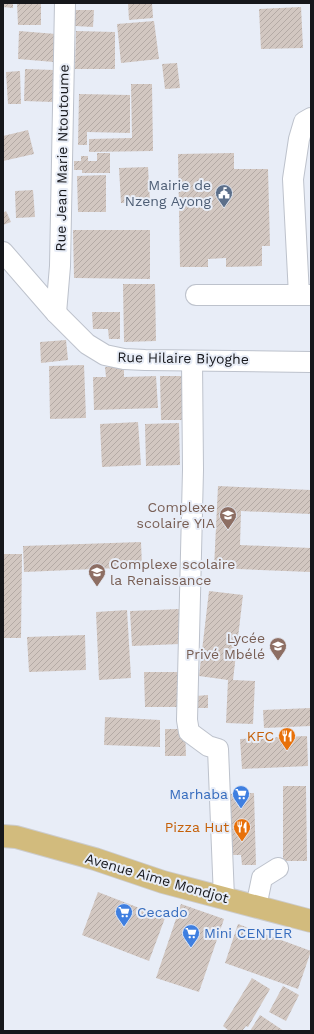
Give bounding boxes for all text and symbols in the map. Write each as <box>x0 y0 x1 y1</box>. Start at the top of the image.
street label: Rue Jean Marie Ntoutoume <box>52 64 72 252</box>
place label: Mairie de Nzeng Ayong <box>125 177 212 209</box>
public building icon: Mairie de Nzeng Ayong <box>214 183 234 208</box>
street label: Rue Hilaire Biyoghe <box>117 349 249 367</box>
place label: Complexe scolaire YIA <box>137 499 215 531</box>
school or university icon: Complexe scolaire YIA <box>218 505 238 530</box>
place label: Complexe scolaire la Renaissance <box>110 556 235 588</box>
school or university icon: Complexe scolaire la Renaissance <box>87 562 107 587</box>
place label: Lycée Privé Mbélé <box>186 630 265 662</box>
school or university icon: Lycée Privé Mbélé <box>268 636 288 661</box>
restaurant icon: KFC <box>277 726 297 751</box>
place label: KFC <box>247 728 274 744</box>
supermarket icon: Marhaba <box>231 784 251 809</box>
place label: Marhaba <box>169 786 228 802</box>
restaurant icon: Pizza Hut <box>232 817 252 842</box>
place label: Pizza Hut <box>165 819 229 835</box>
street label: Avenue Aime Mondjot <box>83 850 231 906</box>
supermarket icon: Cecado <box>114 902 134 927</box>
place label: Cecado <box>137 904 188 920</box>
supermarket icon: Mini CENTER <box>181 923 201 948</box>
place label: Mini CENTER <box>204 925 292 941</box>

